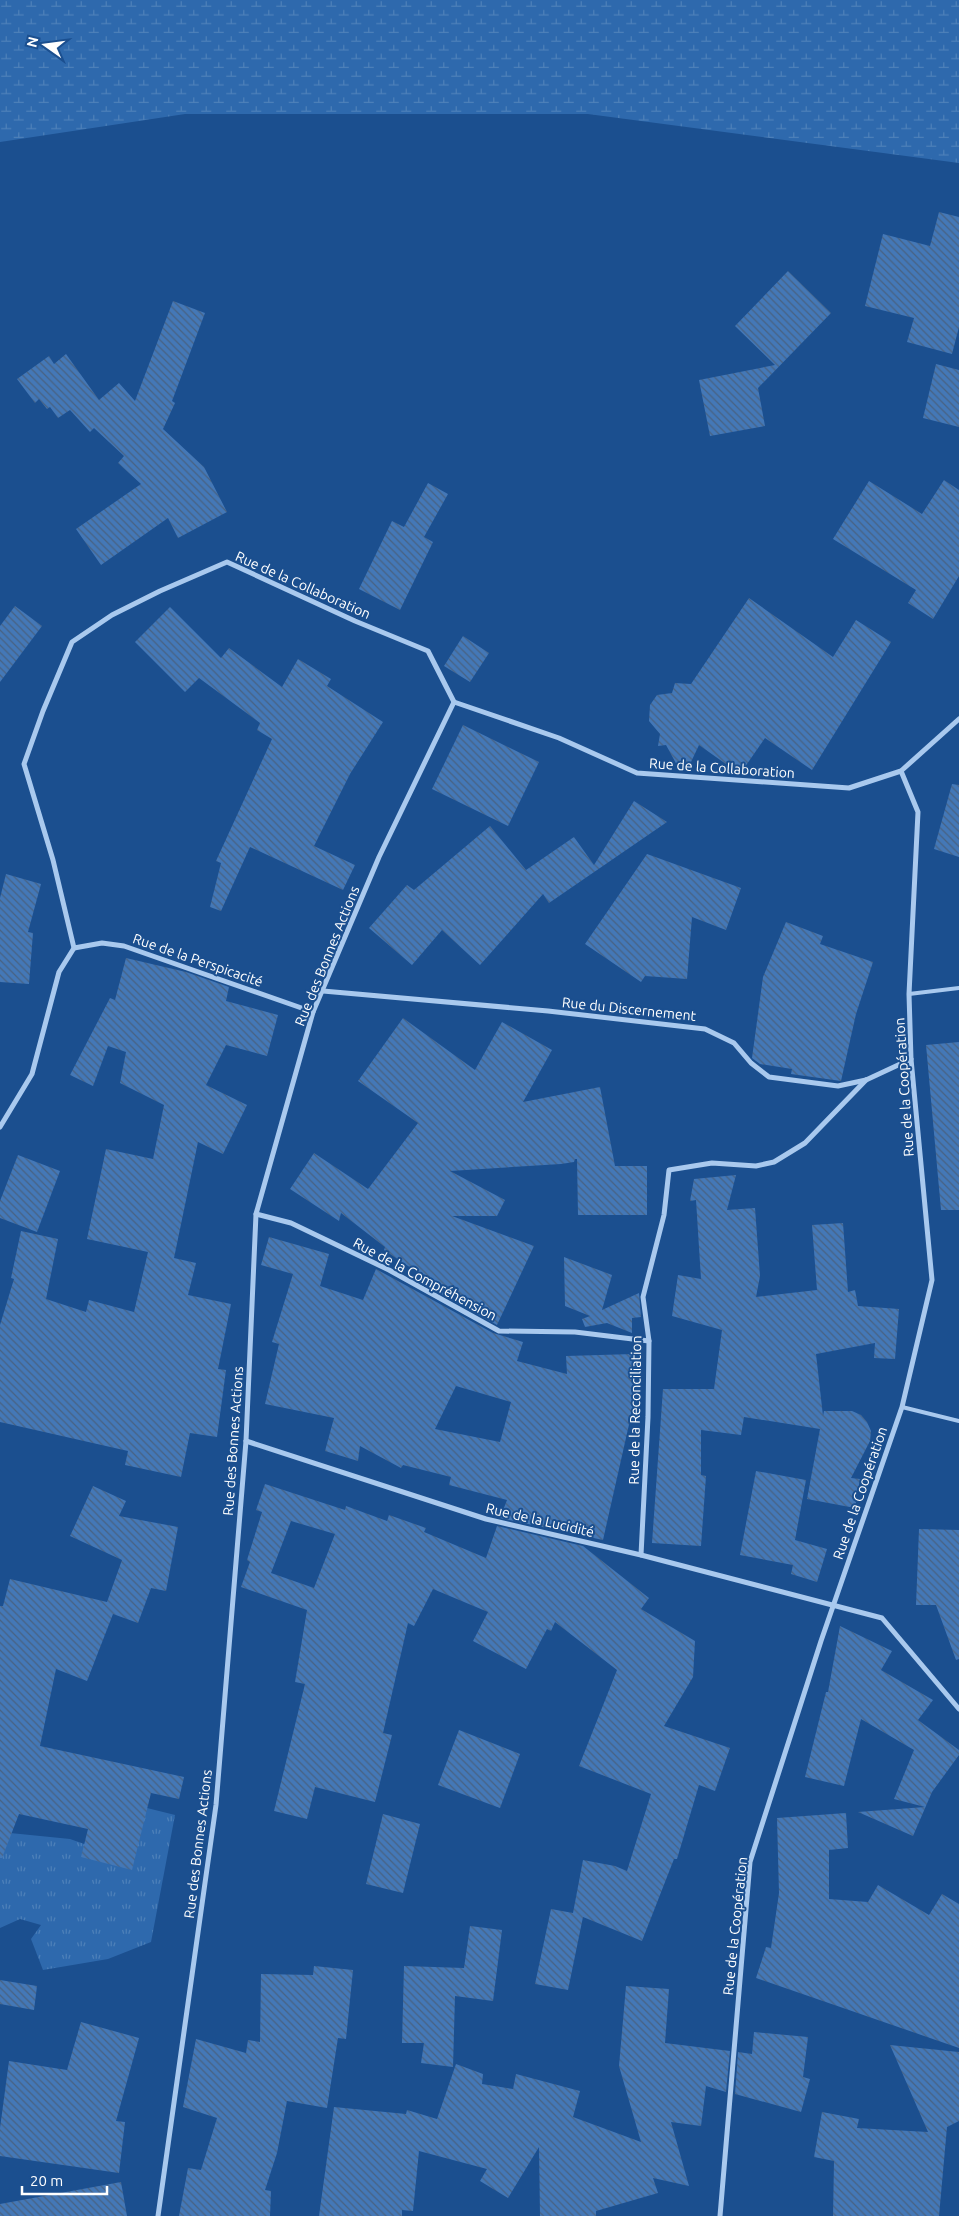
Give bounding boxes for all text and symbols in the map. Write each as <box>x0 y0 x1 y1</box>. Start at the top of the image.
north arrow <box>20 20 70 70</box>
text: N <box>23 35 41 49</box>
street label: Rue de la Collaboration <box>233 548 373 622</box>
street label: Rue de la Collaboration <box>649 755 795 781</box>
street label: Rue des Bonnes Actions <box>292 884 362 1028</box>
street label: Rue de la Perspicacité <box>131 930 265 990</box>
street label: Rue du Discernement <box>561 994 697 1024</box>
street label: Rue de la Coopération <box>891 1017 917 1157</box>
street label: Rue de la Compréhension <box>350 1234 500 1324</box>
street label: Rue de la Reconciliation <box>626 1335 644 1485</box>
street label: Rue des Bonnes Actions <box>220 1366 246 1516</box>
street label: Rue de la Coopération <box>830 1425 890 1561</box>
street label: Rue de la Lucidité <box>484 1500 596 1540</box>
street label: Rue des Bonnes Actions <box>181 1769 215 1919</box>
street label: Rue de la Coopération <box>720 1856 750 1996</box>
scale bar <box>22 2164 108 2196</box>
text: 20 m <box>30 2172 63 2189</box>

